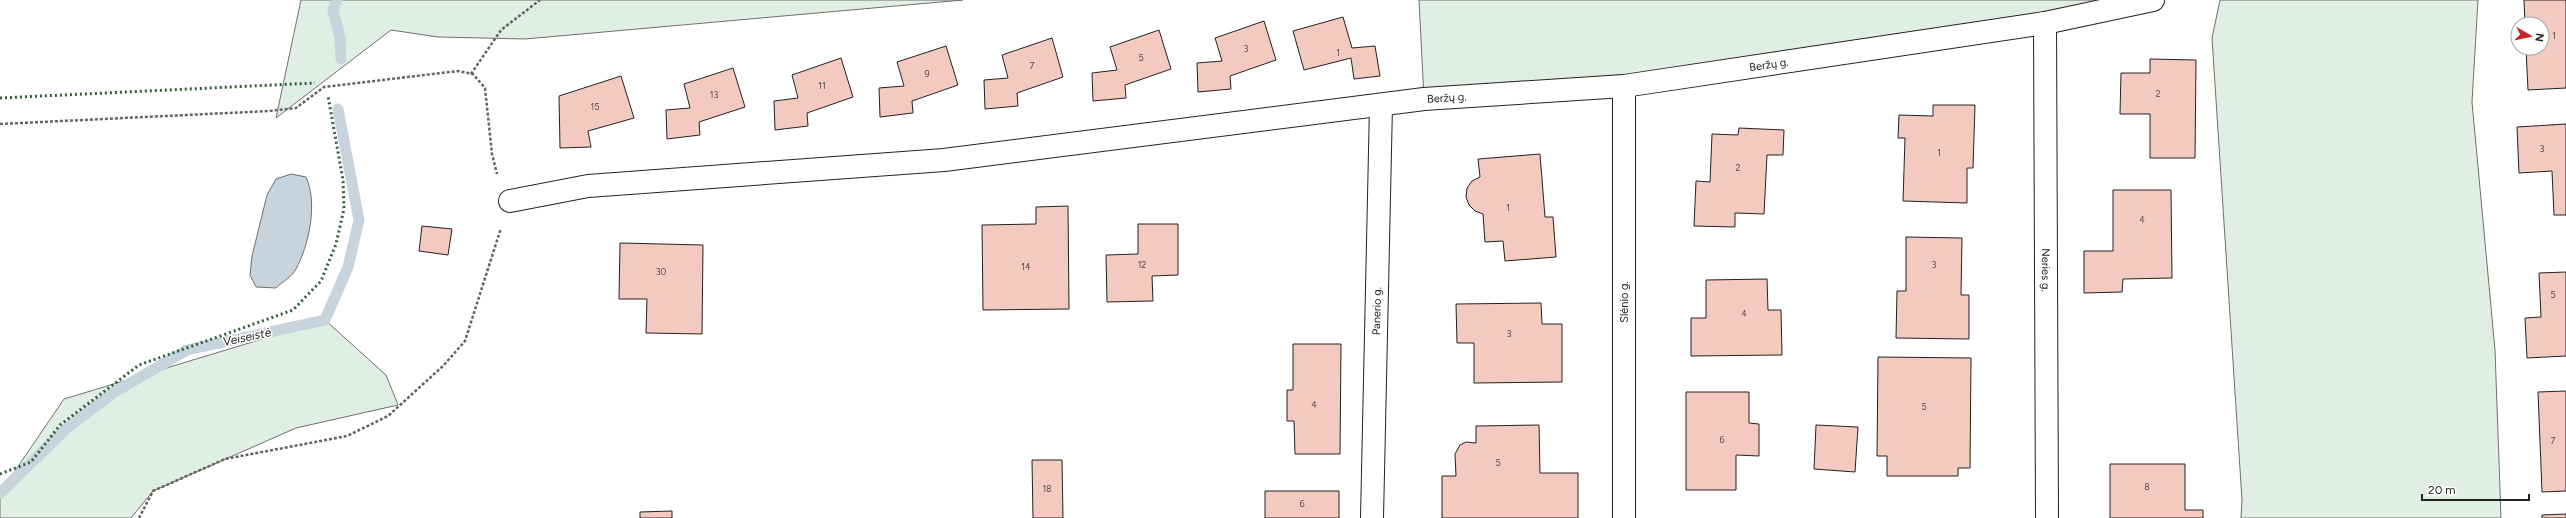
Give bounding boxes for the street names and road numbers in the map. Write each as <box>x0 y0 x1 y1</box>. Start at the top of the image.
street label: Beržų g. <box>1748 55 1789 74</box>
street label: Beržų g. <box>1427 90 1467 106</box>
street label: Neries g. <box>2039 248 2052 292</box>
street label: Slėnio g. <box>1618 281 1631 323</box>
street label: Panerio g. <box>1370 287 1384 335</box>

